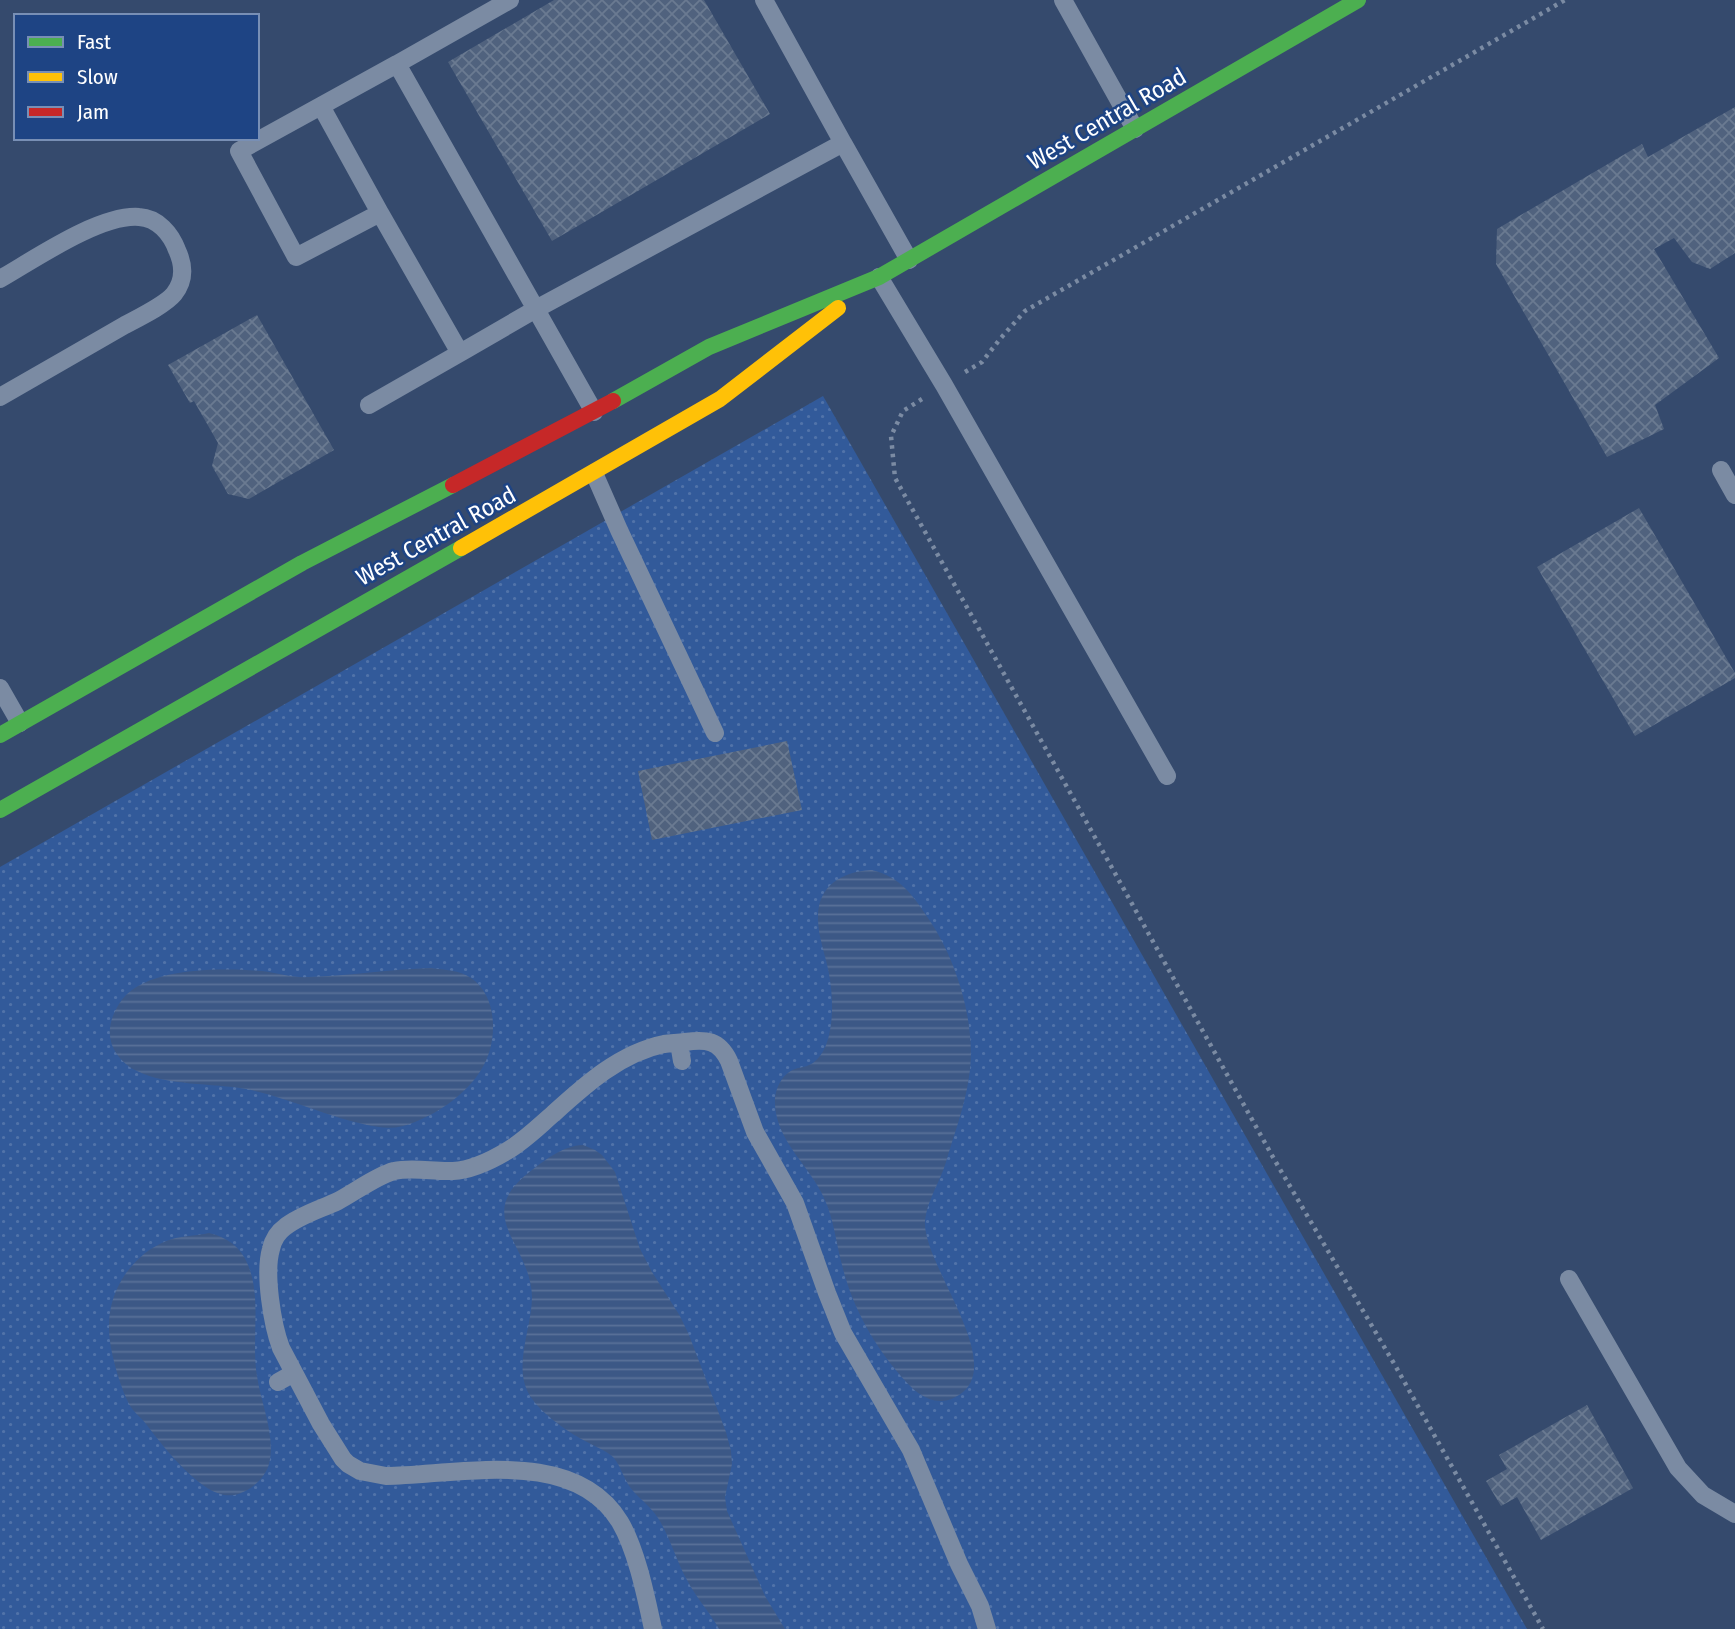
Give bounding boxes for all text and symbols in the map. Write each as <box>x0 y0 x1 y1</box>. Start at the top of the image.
legend <box>14 14 259 140</box>
text: Fast <box>77 29 111 55</box>
street label: West Central Road <box>1023 62 1191 176</box>
text: Slow <box>77 64 118 90</box>
text: Jam <box>77 99 109 125</box>
street label: West Central Road <box>351 481 521 591</box>

